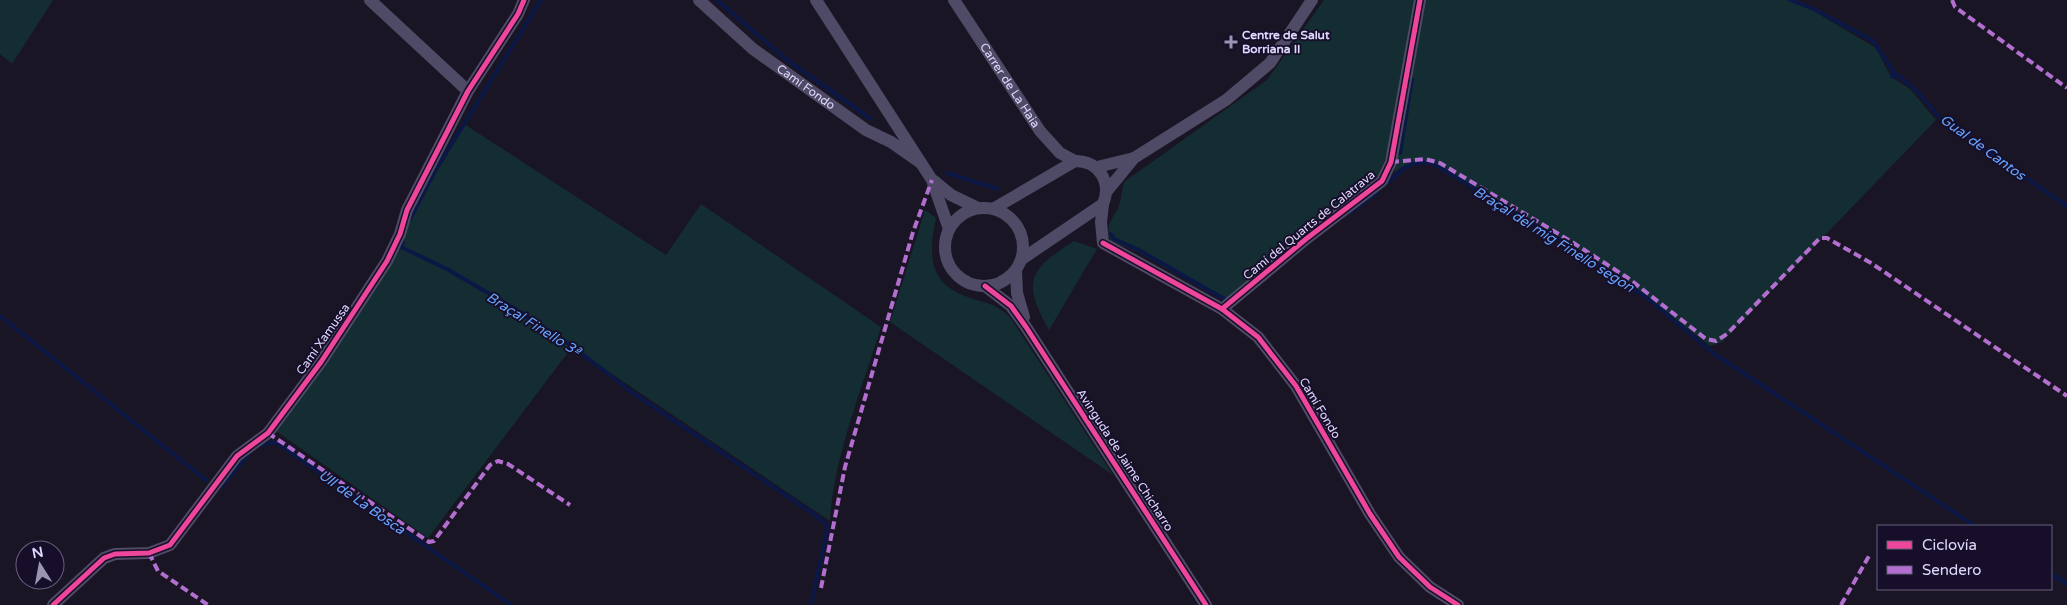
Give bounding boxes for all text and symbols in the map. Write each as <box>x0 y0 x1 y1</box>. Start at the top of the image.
place label: Centre de Salut Borriana II <box>1242 28 1330 56</box>
marker: Centre de Salut Borriana II <box>1224 35 1238 49</box>
street label: Carrer de La Haia <box>977 40 1043 130</box>
street label: Camí Fondo <box>774 61 838 113</box>
water label: Gual de Cantos <box>1937 111 2030 185</box>
street label: Camí del Quarts de Calatrava <box>1240 167 1378 283</box>
water label: Braçal del mig Finello segon <box>1470 183 1637 296</box>
water label: Braçal Finello 3ª <box>483 289 585 361</box>
street label: Camí Xamussa <box>293 301 353 377</box>
street label: Camí Fondo <box>1296 375 1344 441</box>
street label: Avinguda de Jaime Chicharro <box>1074 386 1176 534</box>
water label: Ull de La Bosca <box>315 466 409 539</box>
legend <box>1877 525 2052 590</box>
text: Ciclovía <box>1922 536 1977 554</box>
north arrow <box>15 540 65 590</box>
text: N <box>30 543 45 562</box>
text: Sendero <box>1922 561 1981 579</box>

